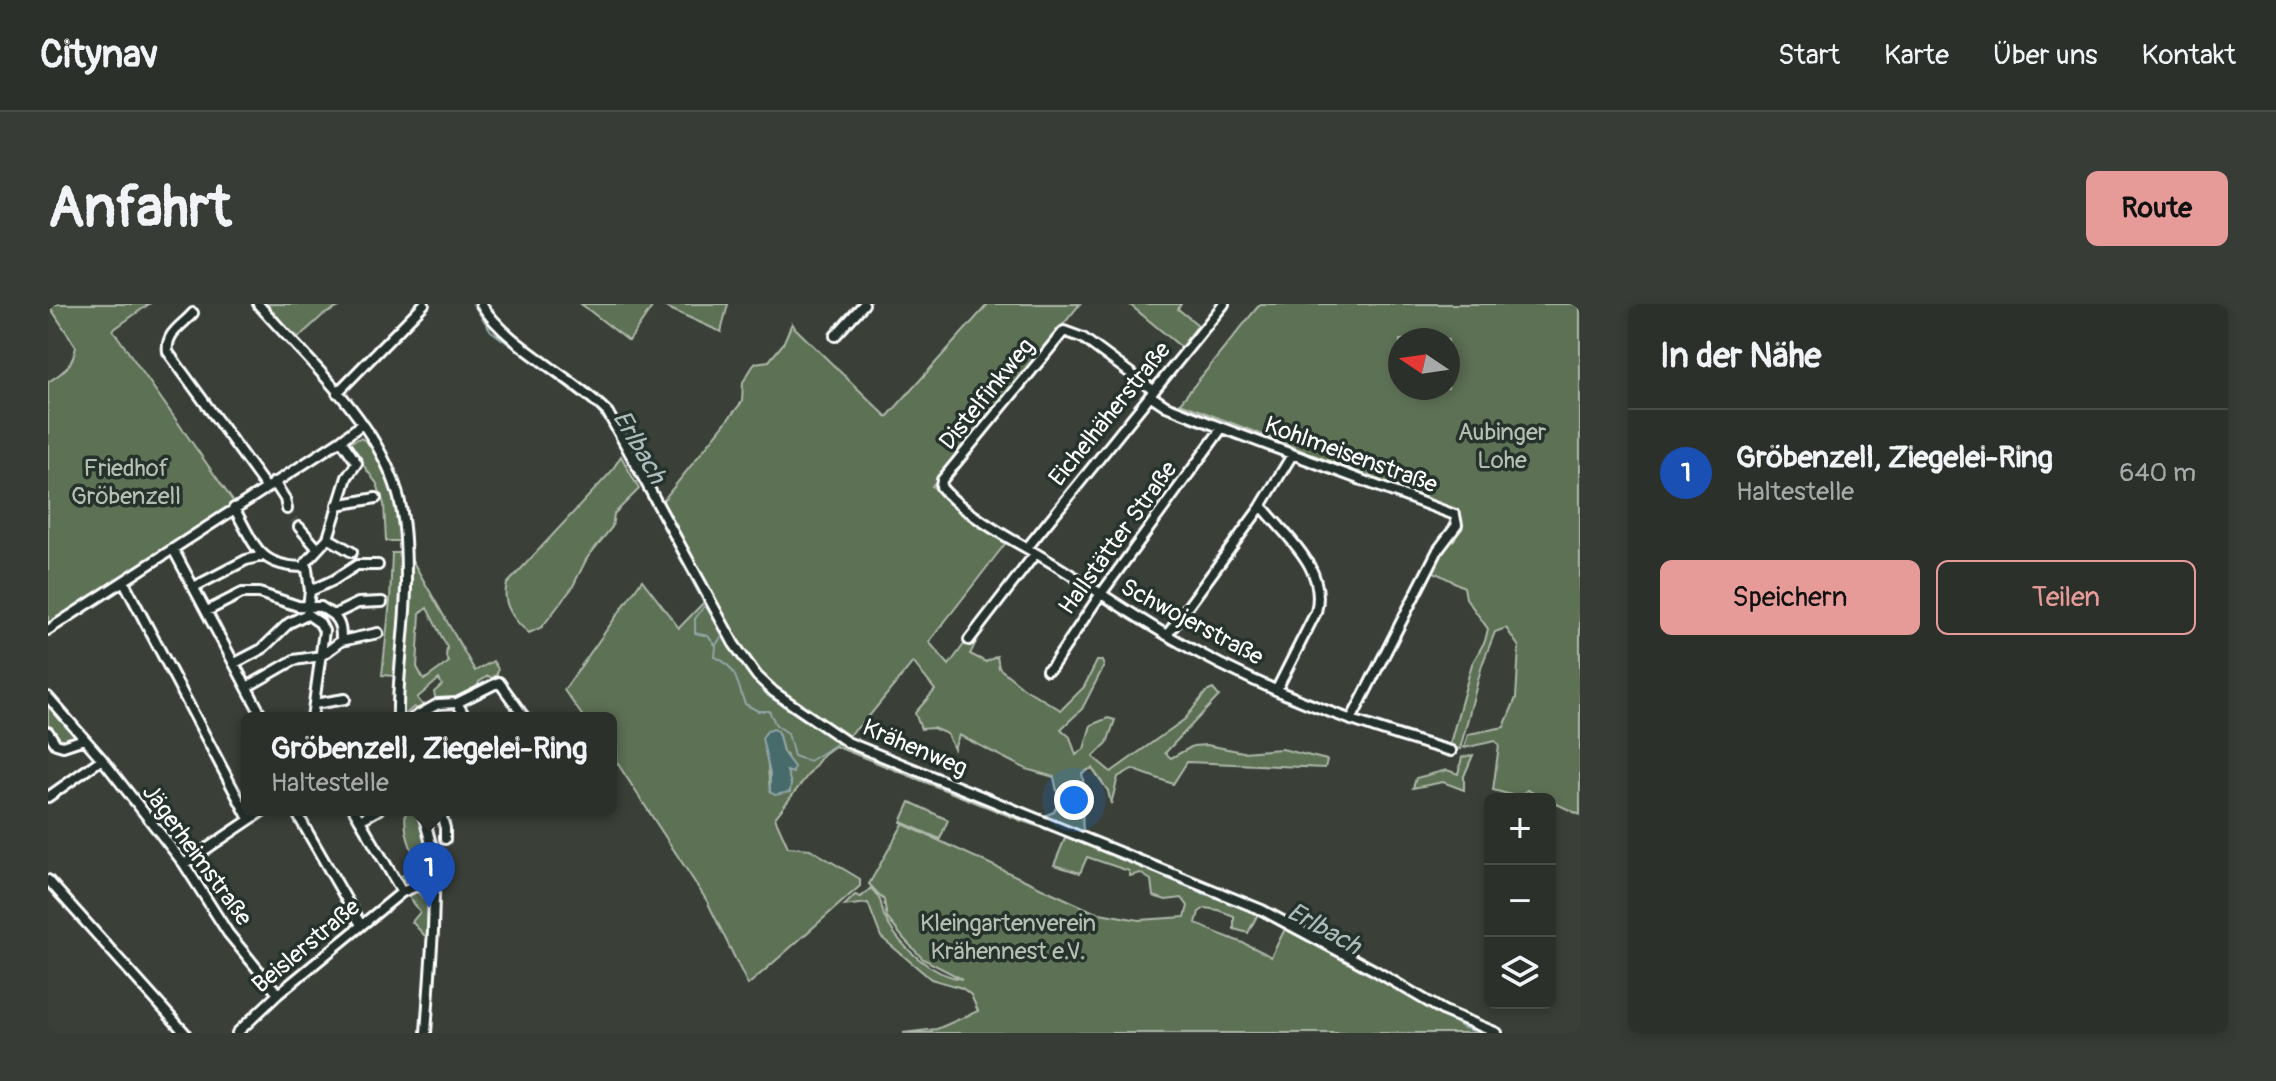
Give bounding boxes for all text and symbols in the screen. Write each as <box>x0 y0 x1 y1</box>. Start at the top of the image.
text: Citynav <box>40 31 158 79</box>
text: Start <box>1778 38 1840 73</box>
text: Karte <box>1884 38 1949 73</box>
text: Über uns <box>1993 38 2098 73</box>
text: Kontakt <box>2142 38 2236 73</box>
button: Route <box>2086 171 2228 246</box>
text: Anfahrt <box>48 174 231 243</box>
north arrow <box>1388 328 1460 400</box>
street label: Distelfinkweg <box>933 332 1041 456</box>
text: In der Nähe <box>1660 335 1821 378</box>
street label: Eichelhäherstraße <box>1043 336 1177 492</box>
water label: Erlbach <box>605 405 674 491</box>
street label: Kohlmeisenstraße <box>1261 410 1442 500</box>
park label: Aubinger Lohe <box>1458 418 1547 475</box>
text: Gröbenzell, Ziegelei-Ring <box>1736 439 2053 476</box>
park label: Friedhof Gröbenzell <box>71 454 181 511</box>
street label: Hallstätter Straße <box>1053 455 1184 620</box>
text: 1 <box>1681 457 1691 489</box>
text: 640 m <box>2119 457 2196 489</box>
text: Haltestelle <box>1736 476 1854 508</box>
button: Speichern <box>1660 560 1920 635</box>
button: Teilen <box>1936 560 2196 635</box>
street label: Schwojerstraße <box>1116 572 1268 672</box>
popup <box>241 712 617 816</box>
street label: Krähenweg <box>858 713 972 783</box>
text: Gröbenzell, Ziegelei-Ring <box>271 730 587 767</box>
text: Haltestelle <box>271 767 389 799</box>
street label: Jägerheimstraße <box>136 778 258 932</box>
your location <box>1054 780 1094 820</box>
map controls <box>1484 793 1556 1009</box>
button: + <box>1484 793 1556 865</box>
pin: 1 <box>403 842 455 908</box>
button: − <box>1484 865 1556 937</box>
street label: Beislerstraße <box>246 893 366 999</box>
water label: Erlbach <box>1282 896 1368 963</box>
park label: Kleingartenverein Krähennest e.V. <box>920 909 1096 966</box>
button: layers <box>1484 937 1556 1009</box>

